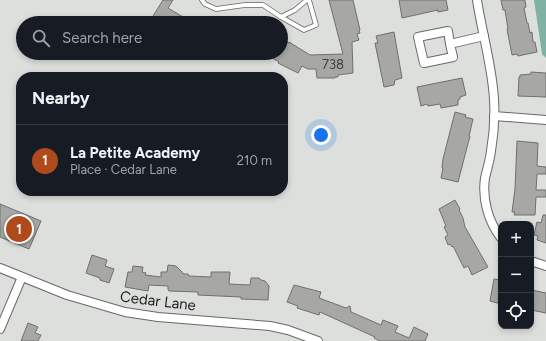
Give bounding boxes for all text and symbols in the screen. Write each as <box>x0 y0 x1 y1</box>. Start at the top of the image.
search box <box>16 16 288 60</box>
icon: search <box>30 27 52 49</box>
text: Search here <box>62 29 142 47</box>
house number: 738 <box>322 57 344 72</box>
text: Nearby <box>32 88 90 108</box>
your location <box>311 125 331 145</box>
text: La Petite Academy <box>70 144 200 162</box>
text: 1 <box>42 153 48 168</box>
text: 210 m <box>237 153 272 168</box>
text: Place · Cedar Lane <box>70 162 177 177</box>
pin: 1 <box>6 214 32 244</box>
map controls <box>498 221 534 329</box>
button: + <box>498 221 534 257</box>
button: − <box>498 257 534 293</box>
street label: Cedar Lane <box>119 287 197 315</box>
button: locate <box>498 293 534 329</box>

